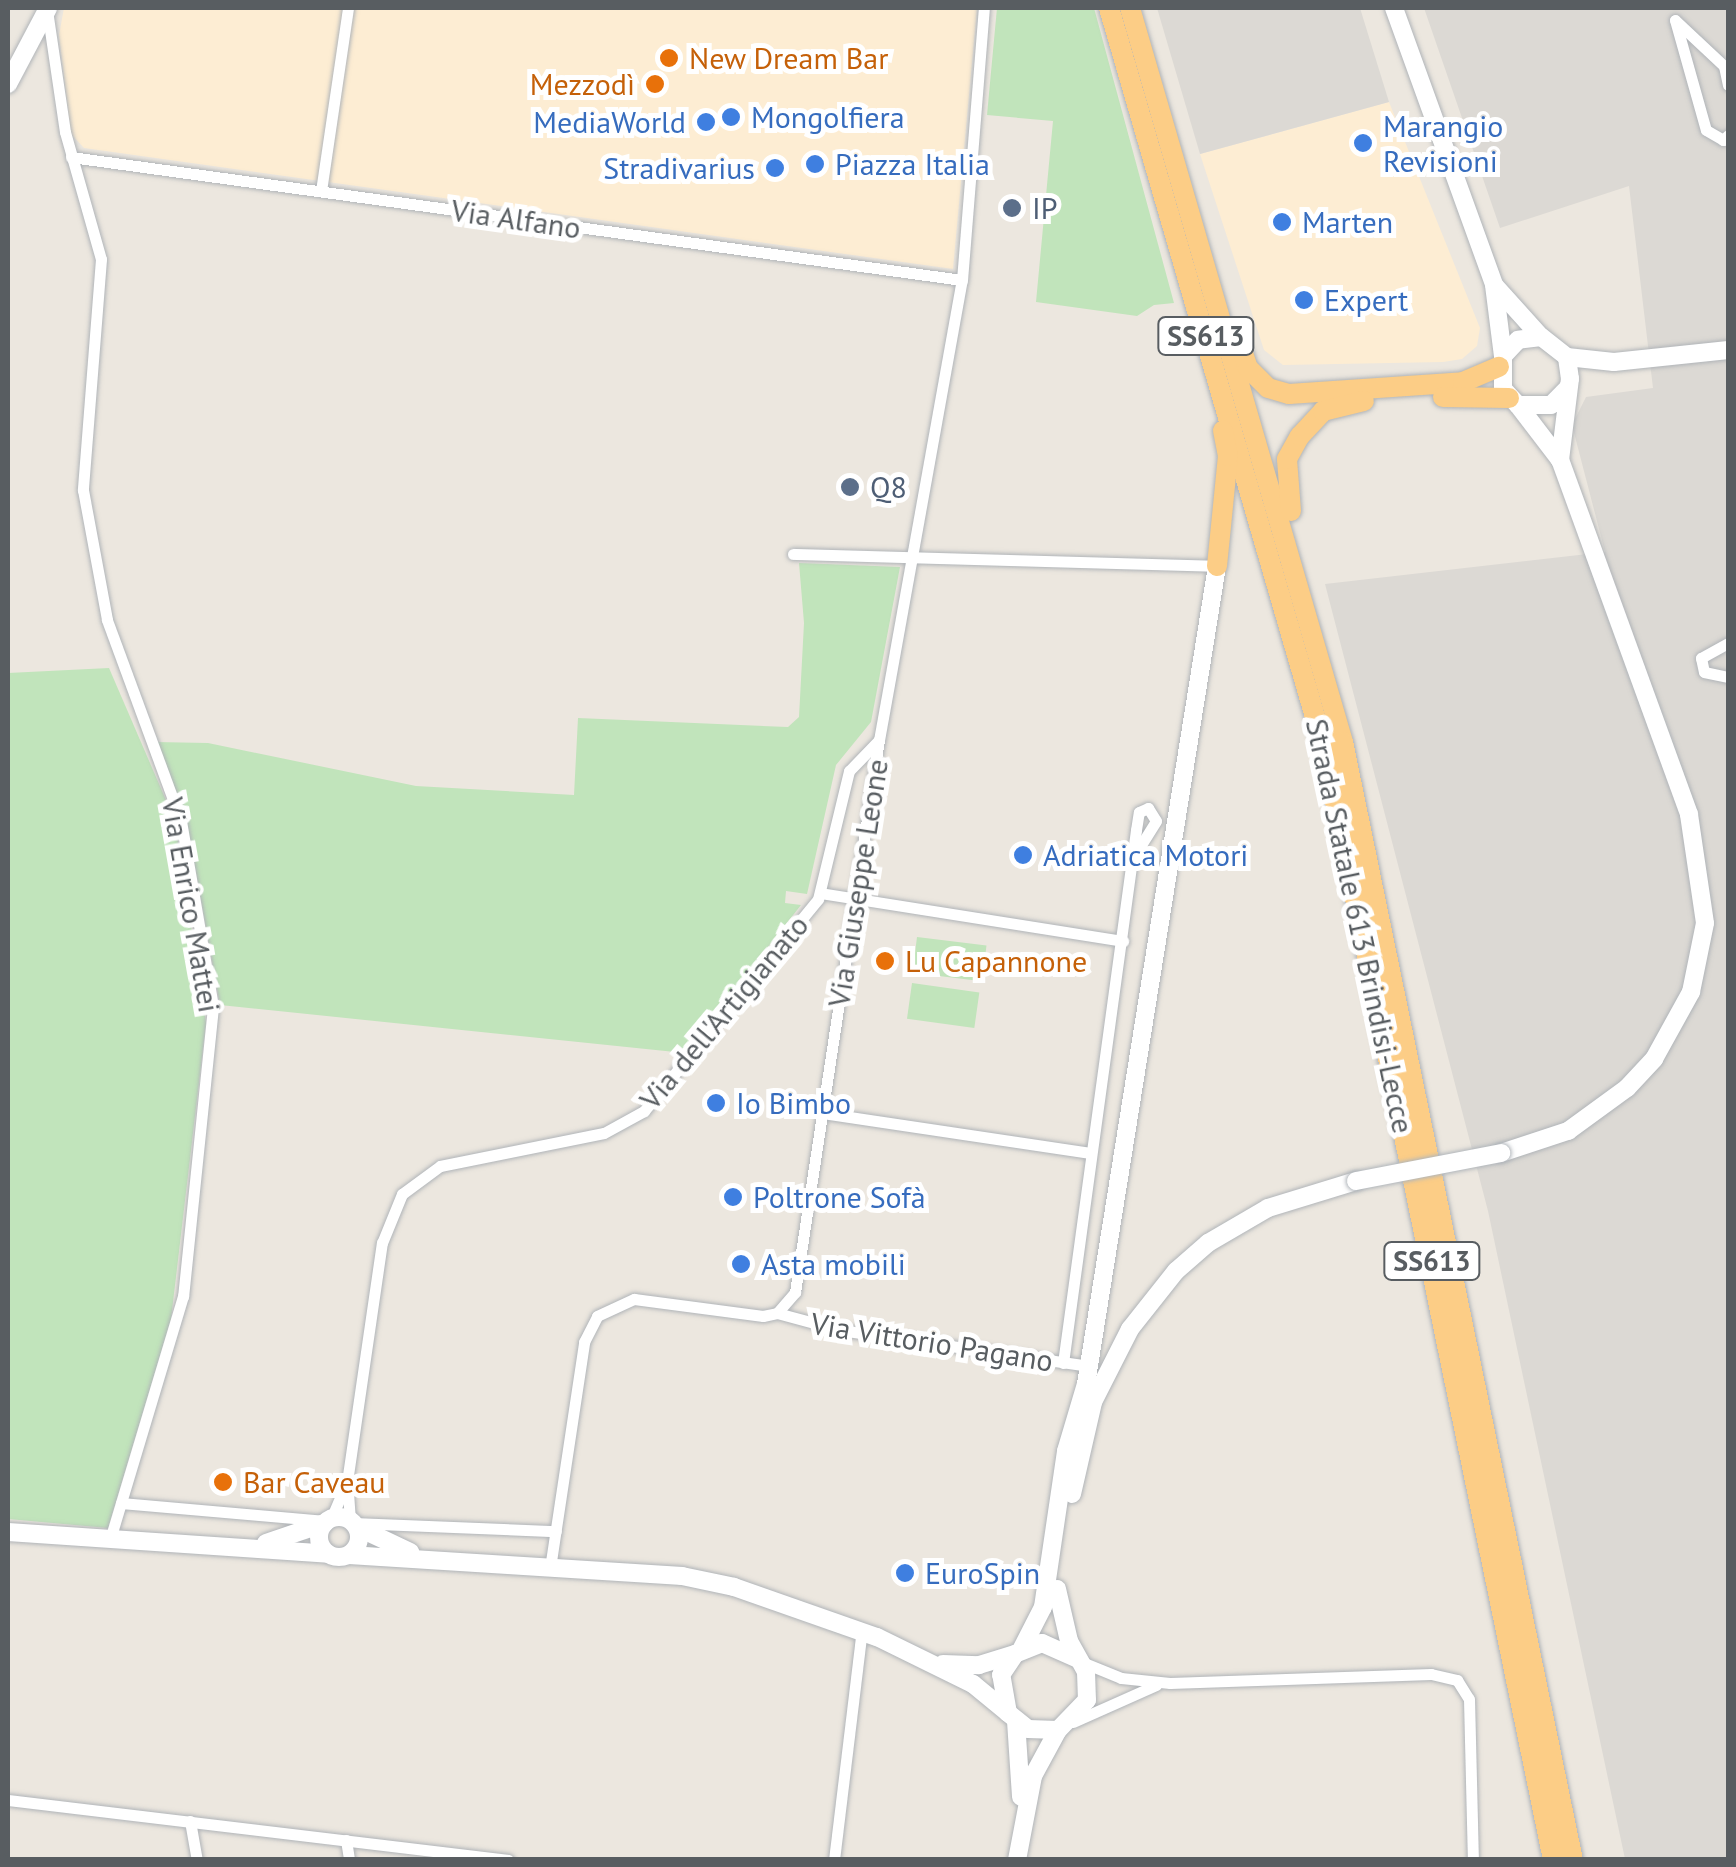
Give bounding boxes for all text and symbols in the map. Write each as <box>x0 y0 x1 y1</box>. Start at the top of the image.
place label: New Dream Bar <box>689 40 889 76</box>
marker: New Dream Bar <box>658 47 680 69</box>
place label: Mezzodì <box>530 66 635 102</box>
marker: Mezzodì <box>644 73 666 95</box>
place label: Mongolfiera <box>751 99 905 135</box>
place label: MediaWorld <box>533 104 686 140</box>
marker: Mongolfiera <box>720 106 742 128</box>
place label: Marangio Revisioni <box>1383 108 1503 178</box>
marker: MediaWorld <box>695 111 717 133</box>
marker: Marangio Revisioni <box>1352 132 1374 154</box>
place label: Piazza Italia <box>835 146 990 182</box>
place label: Stradivarius <box>603 150 755 186</box>
marker: Piazza Italia <box>804 153 826 175</box>
marker: Stradivarius <box>764 157 786 179</box>
place label: IP <box>1032 190 1057 226</box>
street label: Via Alfano <box>449 192 583 246</box>
marker: IP <box>1001 197 1023 219</box>
place label: Marten <box>1302 204 1393 240</box>
marker: Marten <box>1271 211 1293 233</box>
place label: Expert <box>1324 282 1408 318</box>
marker: Expert <box>1293 289 1315 311</box>
road number: SS613 <box>1156 313 1256 359</box>
place label: Q8 <box>870 469 907 505</box>
marker: Q8 <box>839 476 861 498</box>
street label: Strada Statale 613 Brindisi-Lecce <box>1298 716 1422 1136</box>
street label: Via Giuseppe Leone <box>821 756 895 1010</box>
street label: Via Enrico Mattei <box>154 795 228 1015</box>
place label: Adriatica Motori <box>1043 837 1248 873</box>
marker: Adriatica Motori <box>1012 844 1034 866</box>
street label: Via dell'Artigianato <box>632 907 816 1117</box>
place label: Lu Capannone <box>905 943 1087 979</box>
marker: Lu Capannone <box>874 950 896 972</box>
place label: Io Bimbo <box>736 1085 851 1121</box>
marker: Io Bimbo <box>705 1092 727 1114</box>
place label: Poltrone Sofà <box>753 1179 926 1215</box>
marker: Poltrone Sofà <box>722 1186 744 1208</box>
road number: SS613 <box>1382 1238 1482 1284</box>
place label: Asta mobili <box>761 1246 906 1282</box>
marker: Asta mobili <box>730 1253 752 1275</box>
street label: Via Vittorio Pagano <box>808 1305 1056 1379</box>
place label: Bar Caveau <box>243 1464 386 1500</box>
marker: Bar Caveau <box>212 1471 234 1493</box>
place label: EuroSpin <box>925 1555 1040 1591</box>
marker: EuroSpin <box>894 1562 916 1584</box>

